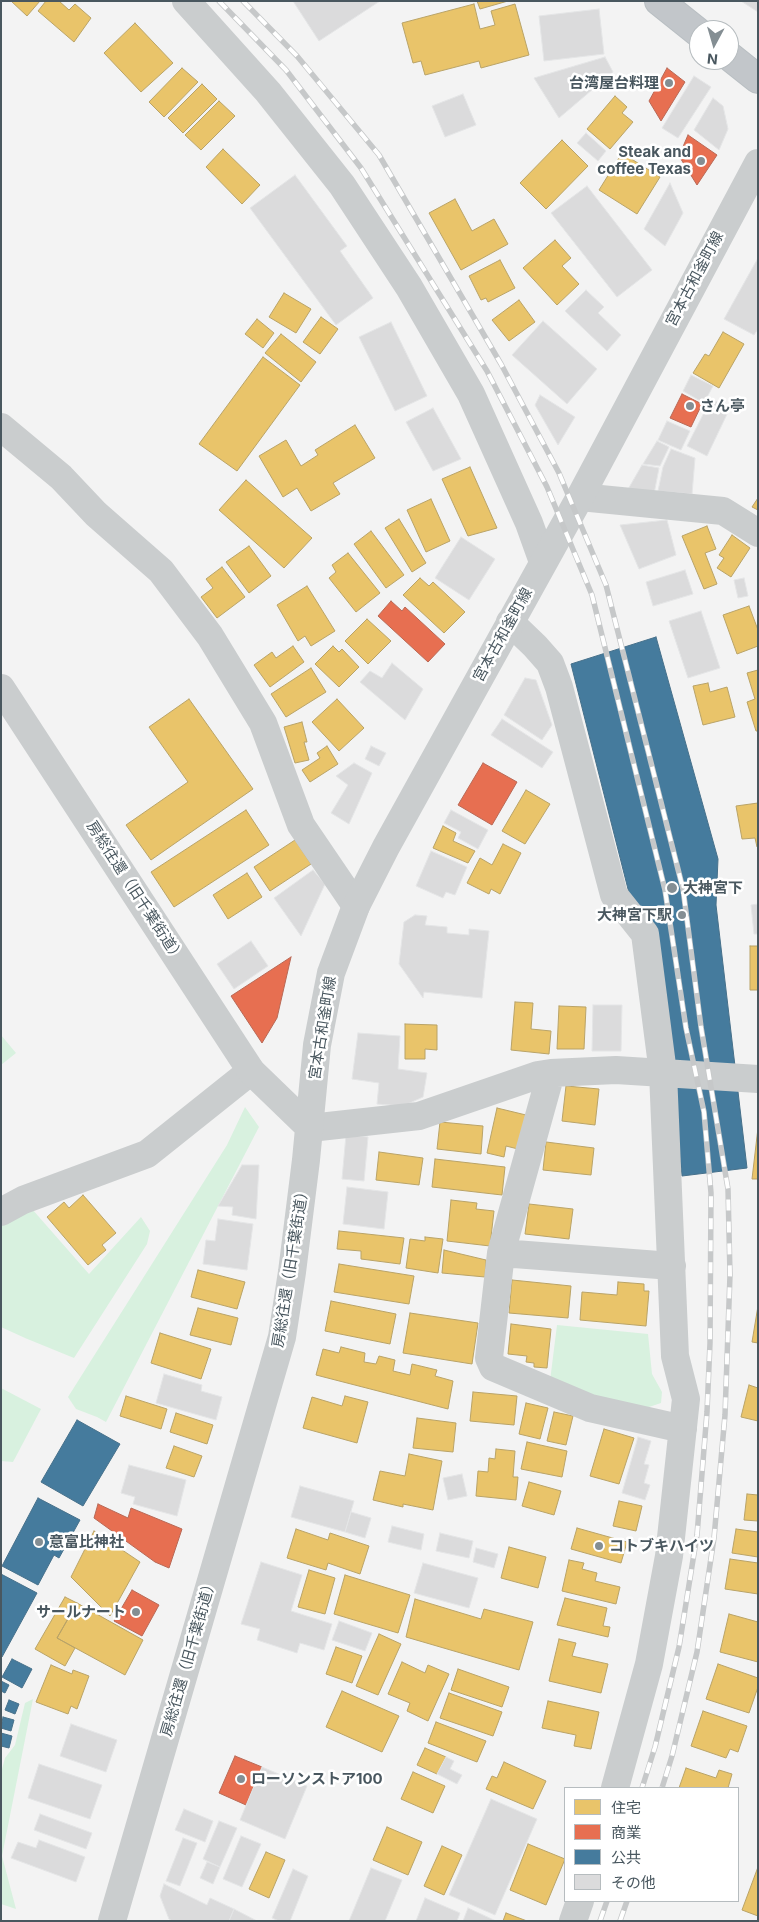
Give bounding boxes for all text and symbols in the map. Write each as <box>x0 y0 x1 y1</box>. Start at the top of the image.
north arrow <box>689 20 739 70</box>
text: N <box>706 50 719 68</box>
place label: 台湾屋台料理 <box>569 74 659 92</box>
marker: 台湾屋台料理 <box>663 77 675 89</box>
place label: Steak and coffee Texas <box>597 143 691 178</box>
marker: Steak and coffee Texas <box>695 155 707 167</box>
street label: 宮本古和釜町線 <box>662 228 728 330</box>
place label: さん亭 <box>700 397 745 415</box>
marker: さん亭 <box>684 400 696 412</box>
street label: 宮本古和釜町線 <box>470 585 536 685</box>
street label: 房総往還（旧千葉街道） <box>83 818 187 966</box>
place label: 大神宮下 <box>683 879 743 897</box>
marker: 大神宮下 <box>665 881 679 895</box>
place label: 大神宮下駅 <box>597 906 672 924</box>
marker: 大神宮下駅 <box>676 909 688 921</box>
street label: 宮本古和釜町線 <box>306 975 340 1081</box>
street label: 房総往還（旧千葉街道） <box>269 1183 313 1349</box>
place label: 意富比神社 <box>49 1533 124 1551</box>
marker: 意富比神社 <box>33 1536 45 1548</box>
place label: コトブキハイツ <box>609 1537 714 1555</box>
marker: コトブキハイツ <box>593 1540 605 1552</box>
street label: 房総往還（旧千葉街道） <box>158 1575 220 1739</box>
place label: サールナート <box>36 1603 126 1621</box>
marker: サールナート <box>130 1606 142 1618</box>
place label: ローソンストア100 <box>251 1770 383 1788</box>
marker: ローソンストア100 <box>235 1773 247 1785</box>
legend <box>564 1787 739 1902</box>
text: 住宅 <box>611 1798 641 1817</box>
text: 商業 <box>611 1823 641 1842</box>
text: 公共 <box>611 1848 641 1867</box>
text: その他 <box>611 1873 656 1892</box>

